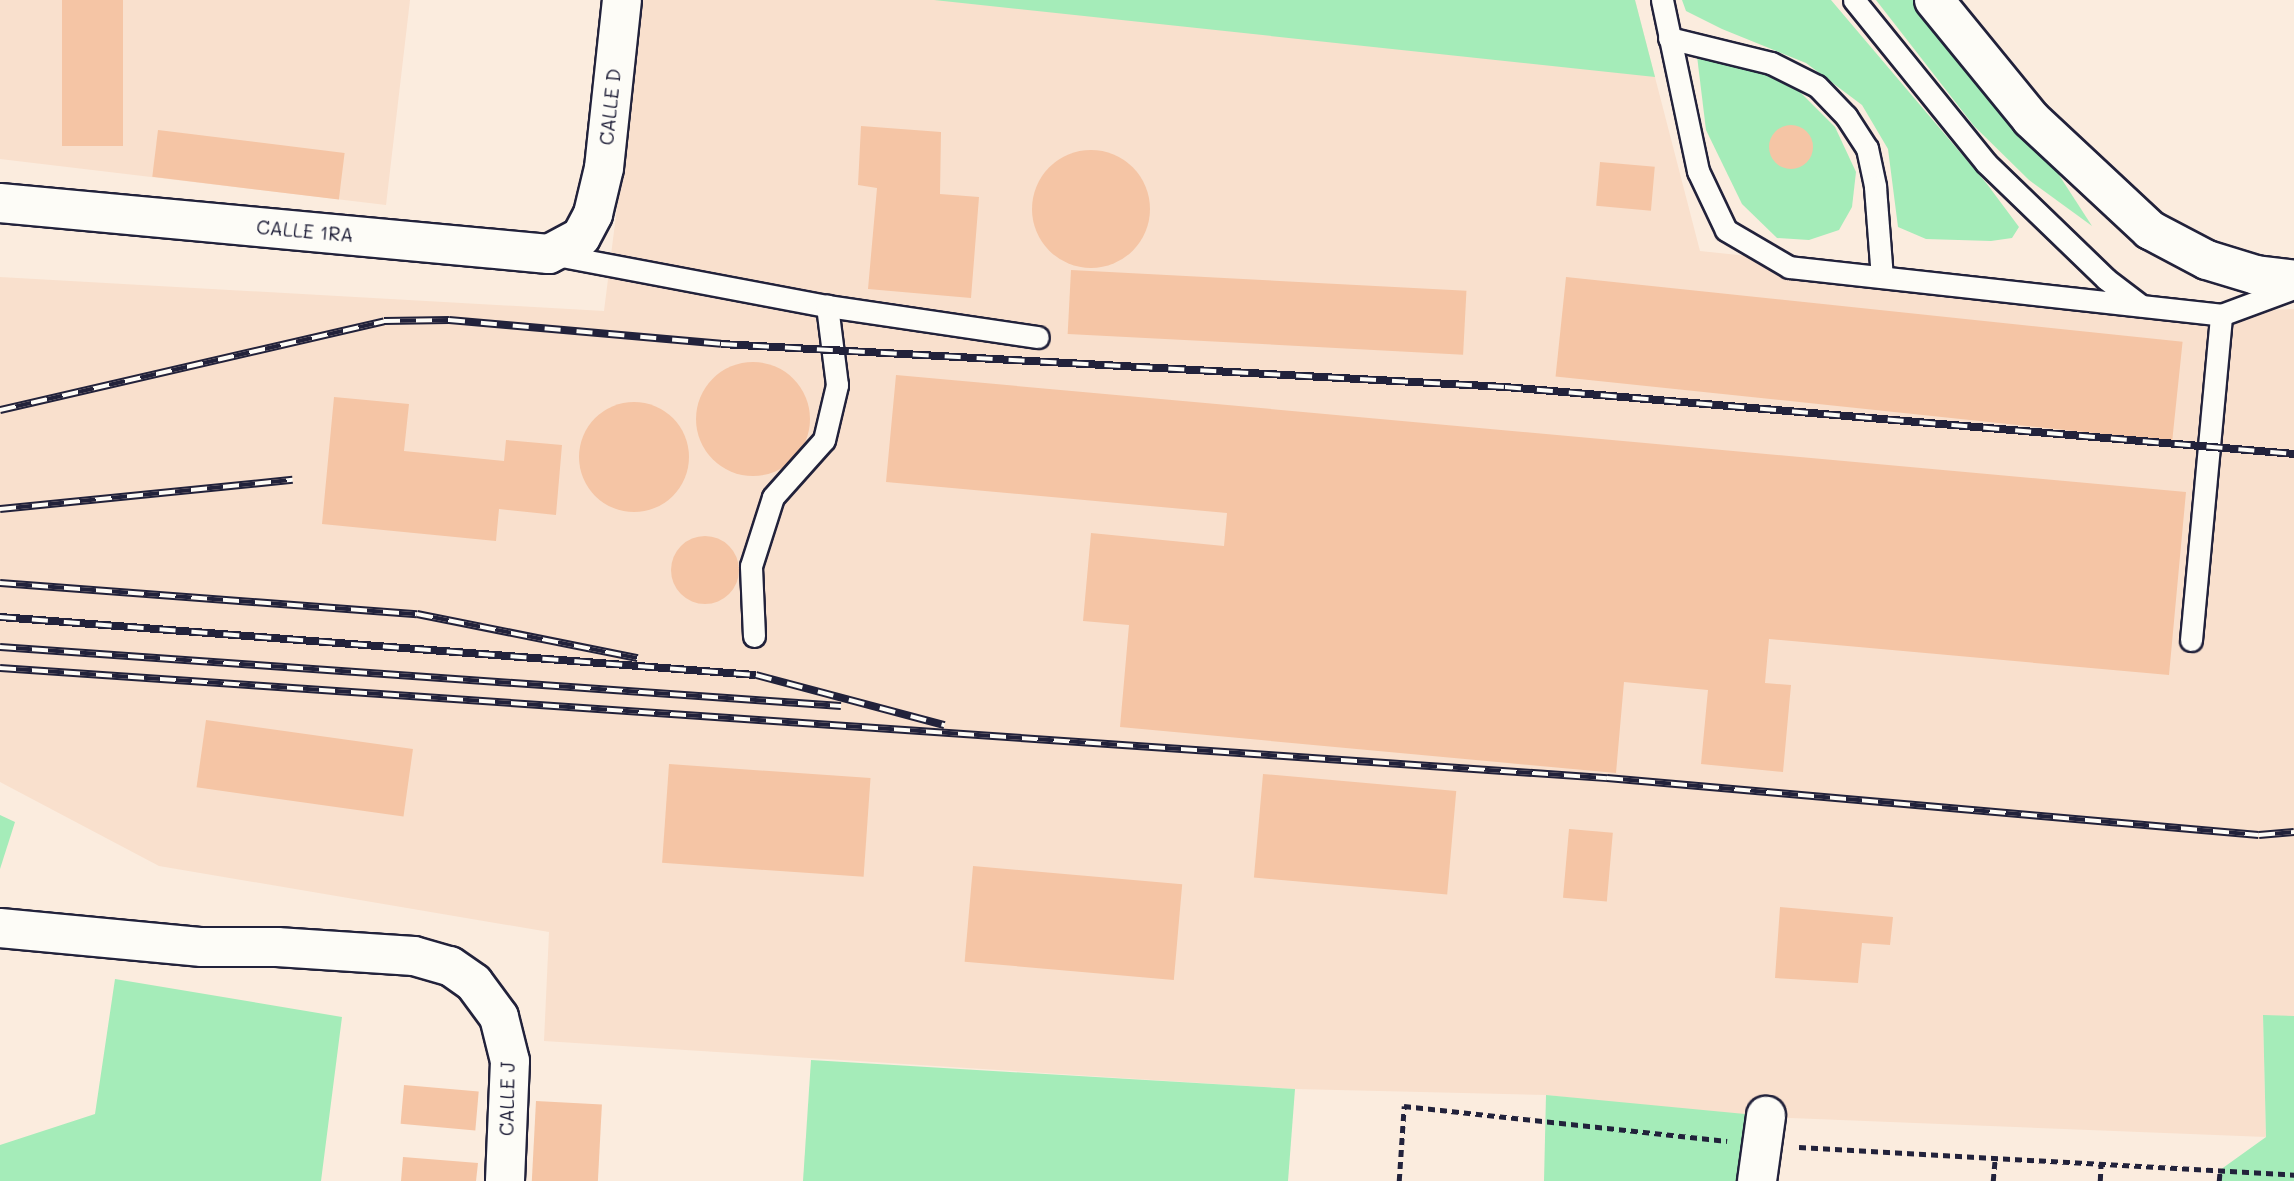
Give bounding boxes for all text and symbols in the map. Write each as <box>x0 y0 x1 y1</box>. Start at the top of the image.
street label: CALLE D <box>595 68 625 146</box>
street label: CALLE 1RA <box>255 215 355 247</box>
street label: CALLE J <box>495 1062 519 1136</box>

